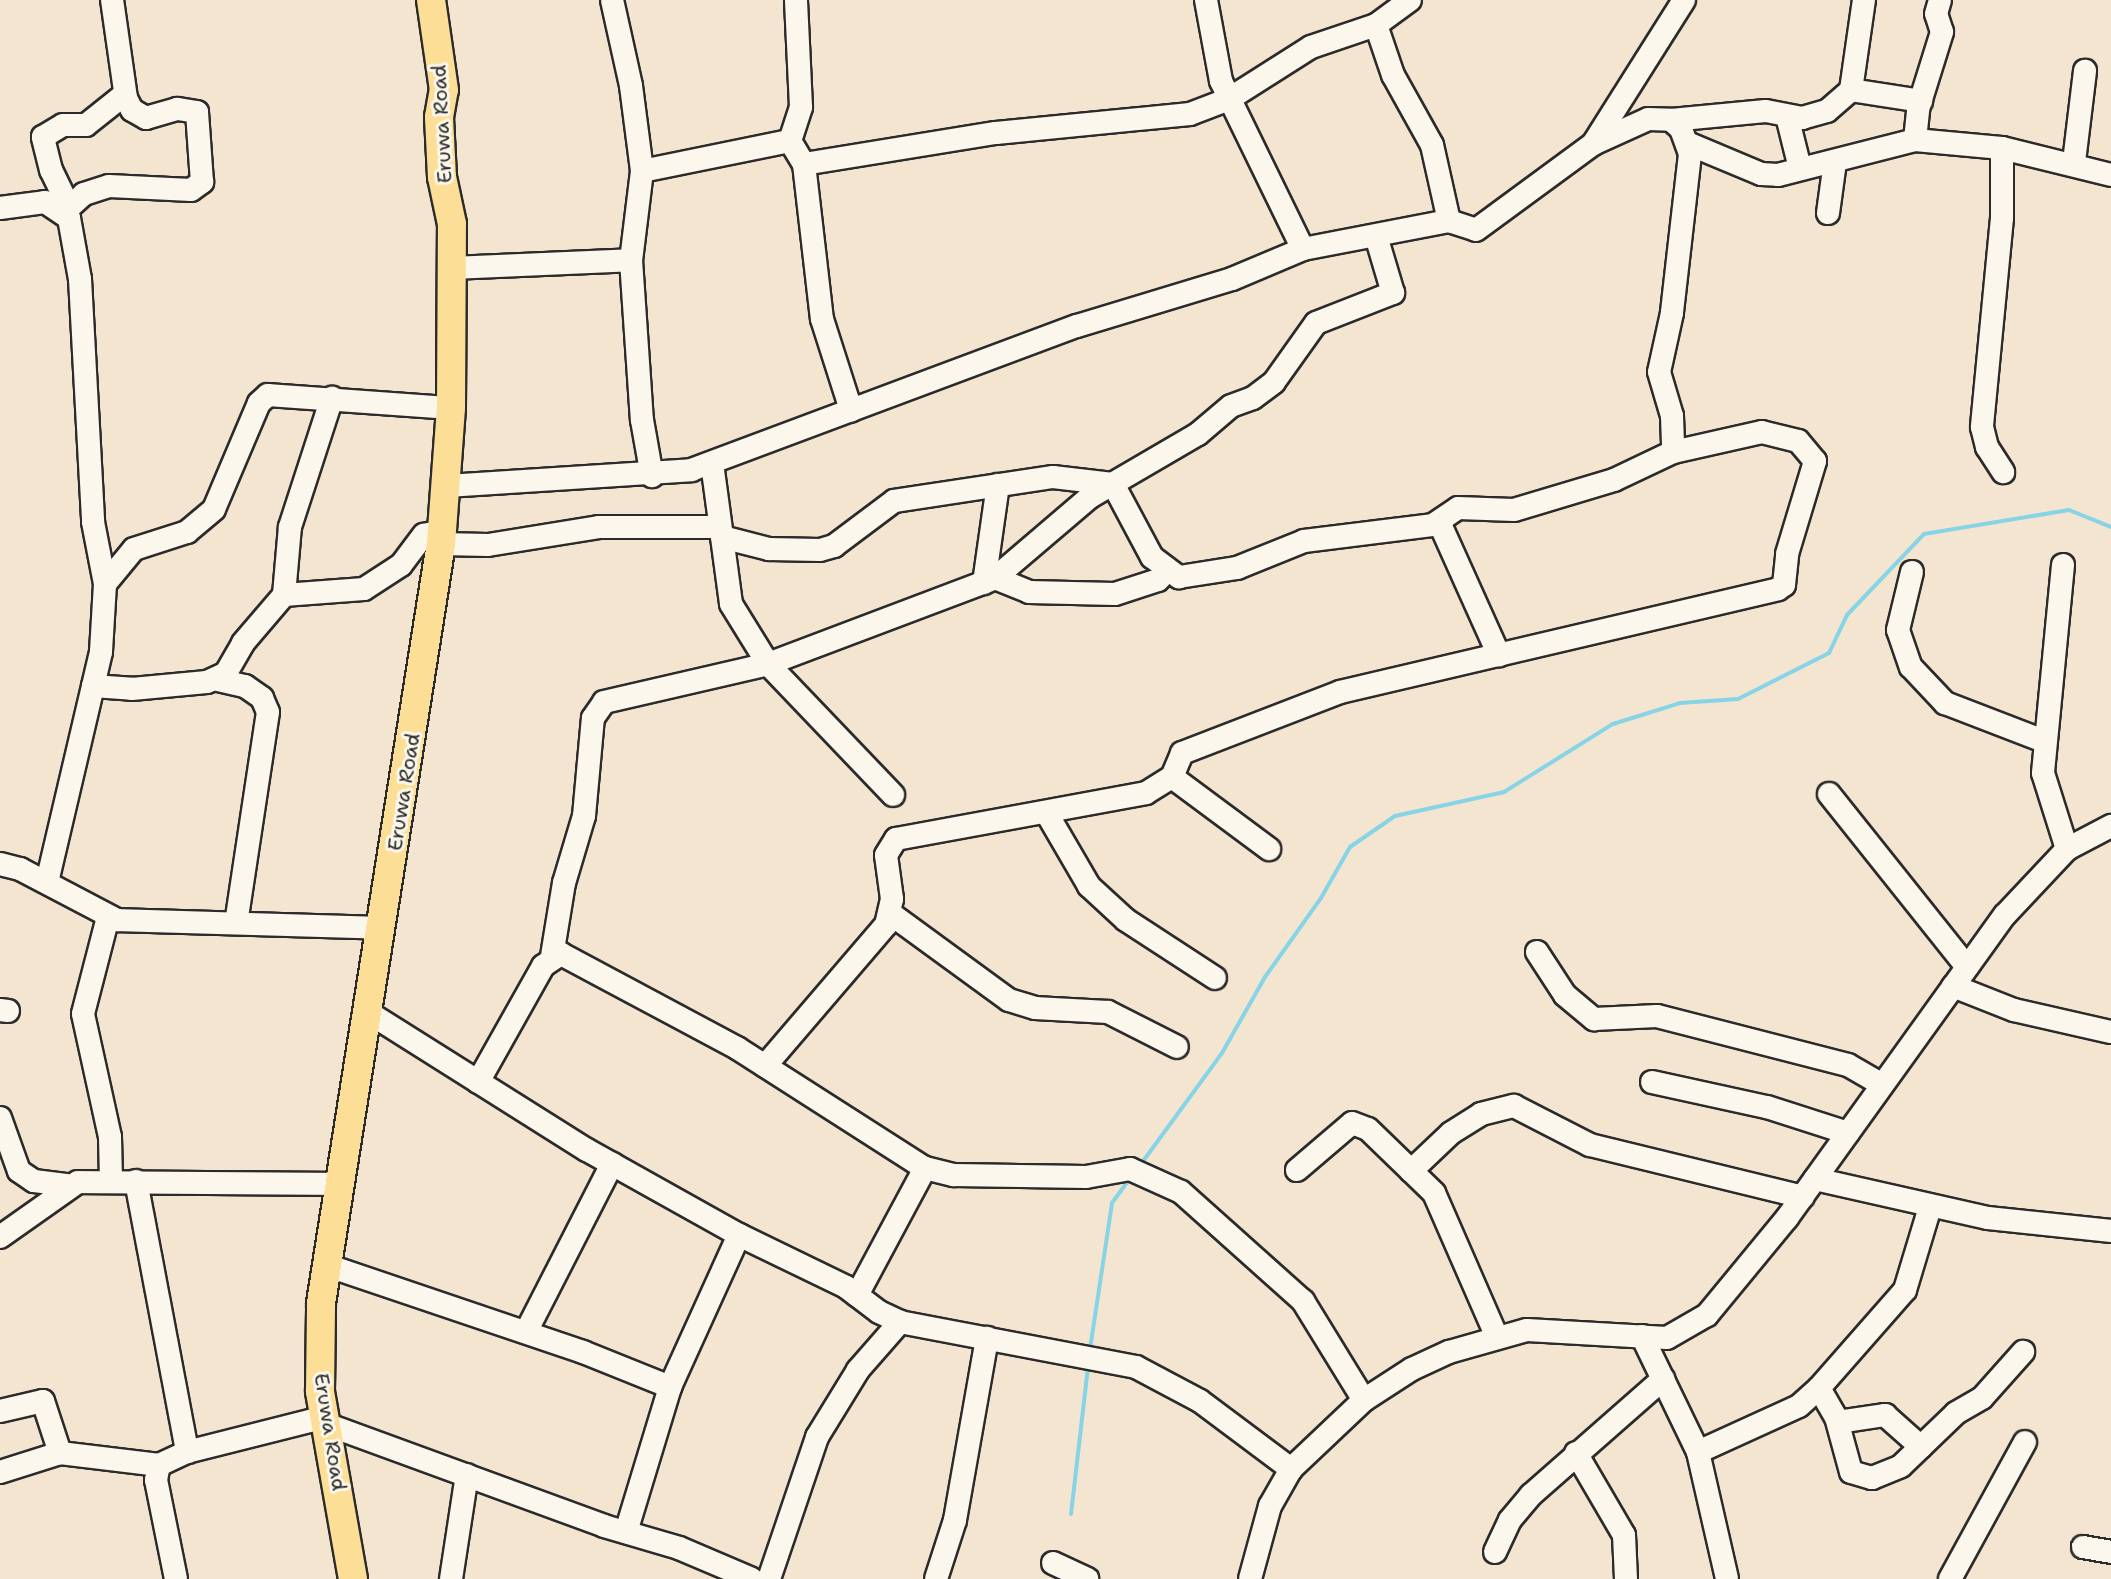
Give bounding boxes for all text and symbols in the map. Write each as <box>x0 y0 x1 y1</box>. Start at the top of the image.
street label: Eruwa Road <box>427 64 457 184</box>
street label: Eruwa Road <box>383 731 425 853</box>
street label: Eruwa Road <box>309 1371 351 1493</box>

